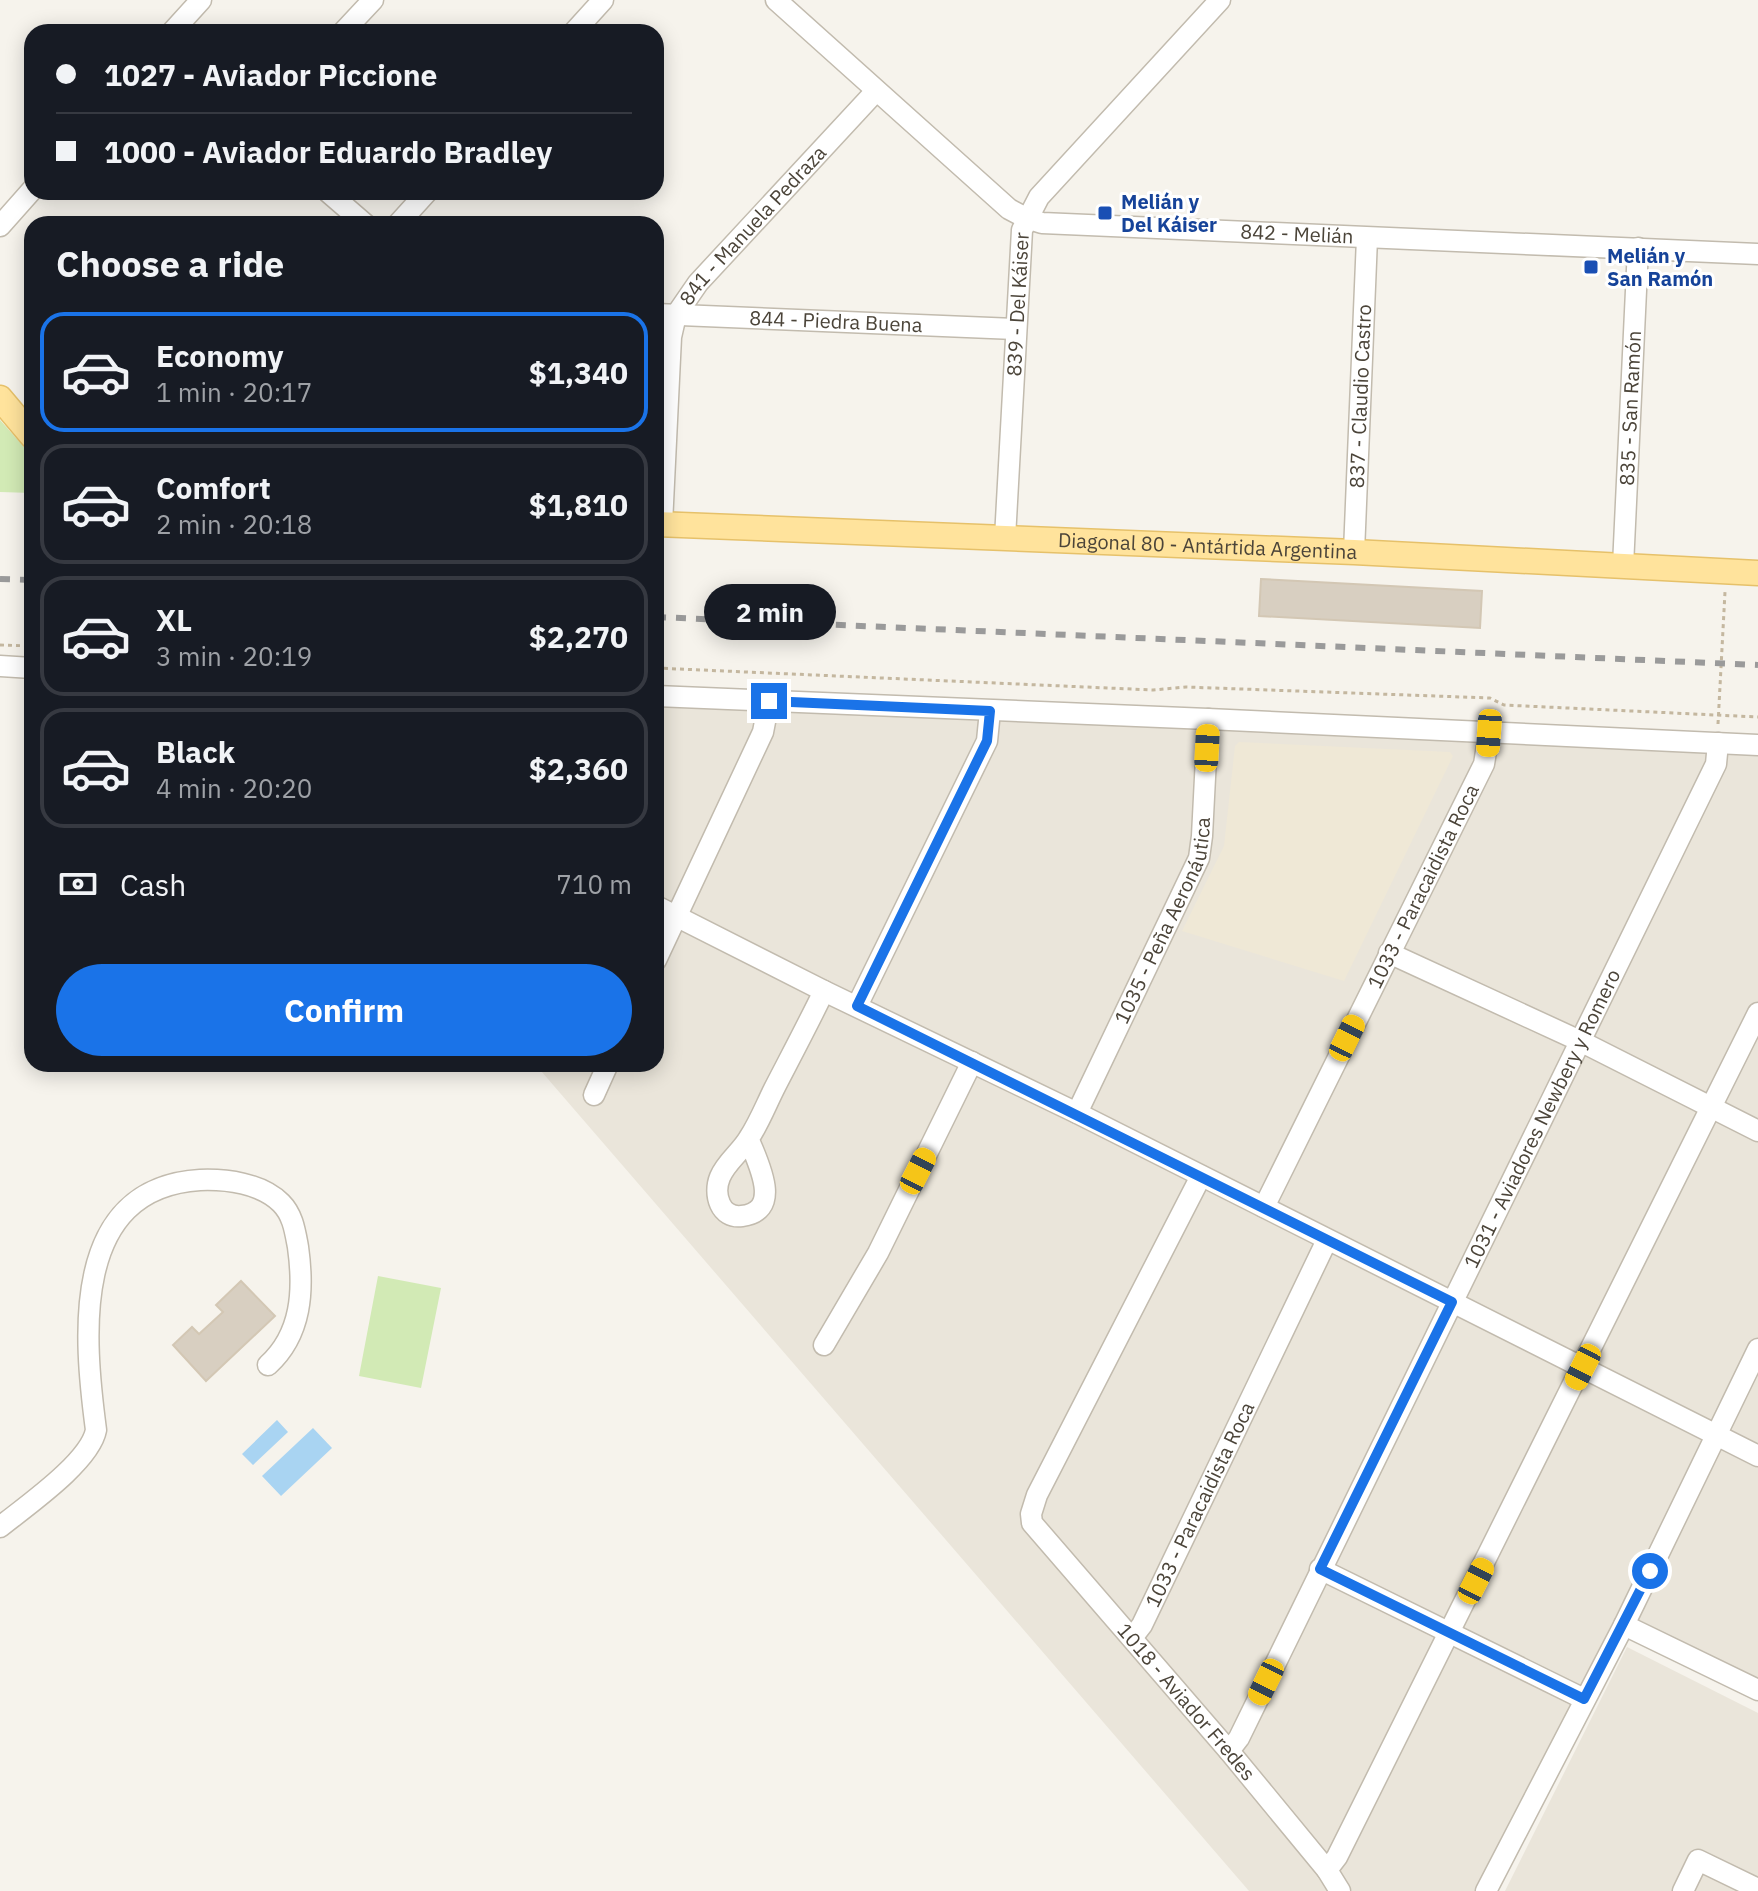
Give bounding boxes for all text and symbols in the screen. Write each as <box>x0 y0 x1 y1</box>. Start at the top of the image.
text: 1027 - Aviador Piccione <box>104 55 437 94</box>
text: 1000 - Aviador Eduardo Bradley <box>104 132 552 171</box>
street label: 841 - Manuela Pedraza <box>673 139 832 310</box>
place label: Melián y Del Káiser <box>1121 188 1217 238</box>
marker: Melián y Del Káiser <box>1096 204 1114 222</box>
street label: 842 - Melián <box>1240 218 1354 249</box>
street label: 839 - Del Káiser <box>1000 232 1035 377</box>
text: Choose a ride <box>56 240 284 287</box>
place label: Melián y San Ramón <box>1607 242 1713 292</box>
marker: Melián y San Ramón <box>1582 258 1600 276</box>
street label: 844 - Piedra Buena <box>749 304 923 338</box>
street label: 837 - Claudio Castro <box>1343 304 1377 489</box>
street label: 835 - San Ramón <box>1613 330 1647 486</box>
icon: car <box>60 336 132 408</box>
text: Economy <box>156 336 284 375</box>
text: $1,340 <box>529 353 628 392</box>
text: 1 min · 20:17 <box>156 375 312 409</box>
icon: car <box>60 468 132 540</box>
text: Comfort <box>156 468 271 507</box>
text: $1,810 <box>529 485 628 524</box>
text: 2 min · 20:18 <box>156 507 312 541</box>
street label: Diagonal 80 - Antártida Argentina <box>1057 526 1358 565</box>
callout: 2 min <box>703 585 835 641</box>
text: 2 min <box>736 595 804 629</box>
icon: car <box>60 600 132 672</box>
text: XL <box>156 600 192 639</box>
text: $2,270 <box>529 617 628 656</box>
text: 3 min · 20:19 <box>156 639 312 673</box>
route end <box>751 683 787 719</box>
car <box>1475 708 1503 758</box>
car <box>1194 723 1220 773</box>
icon: car <box>60 732 132 804</box>
text: Black <box>156 732 235 771</box>
text: $2,360 <box>529 749 628 788</box>
text: 4 min · 20:20 <box>156 771 312 805</box>
street label: 1033 - Paracaidista Roca <box>1361 779 1485 993</box>
street label: 1035 - Peña Aeronáutica <box>1108 816 1216 1028</box>
icon: cash <box>56 862 100 906</box>
text: Cash <box>120 865 186 904</box>
text: 710 m <box>556 867 632 901</box>
button: Confirm <box>56 964 632 1056</box>
street label: 1031 - Aviadores Newbery y Romero <box>1457 965 1626 1272</box>
car <box>1326 1011 1368 1065</box>
car <box>896 1144 940 1198</box>
car <box>1561 1340 1605 1394</box>
street label: 1033 - Paracaidista Roca <box>1139 1397 1260 1612</box>
route start <box>1632 1553 1668 1589</box>
car <box>1454 1554 1498 1608</box>
street label: 1018 - Aviador Fredes <box>1111 1617 1262 1786</box>
car <box>1245 1655 1287 1709</box>

